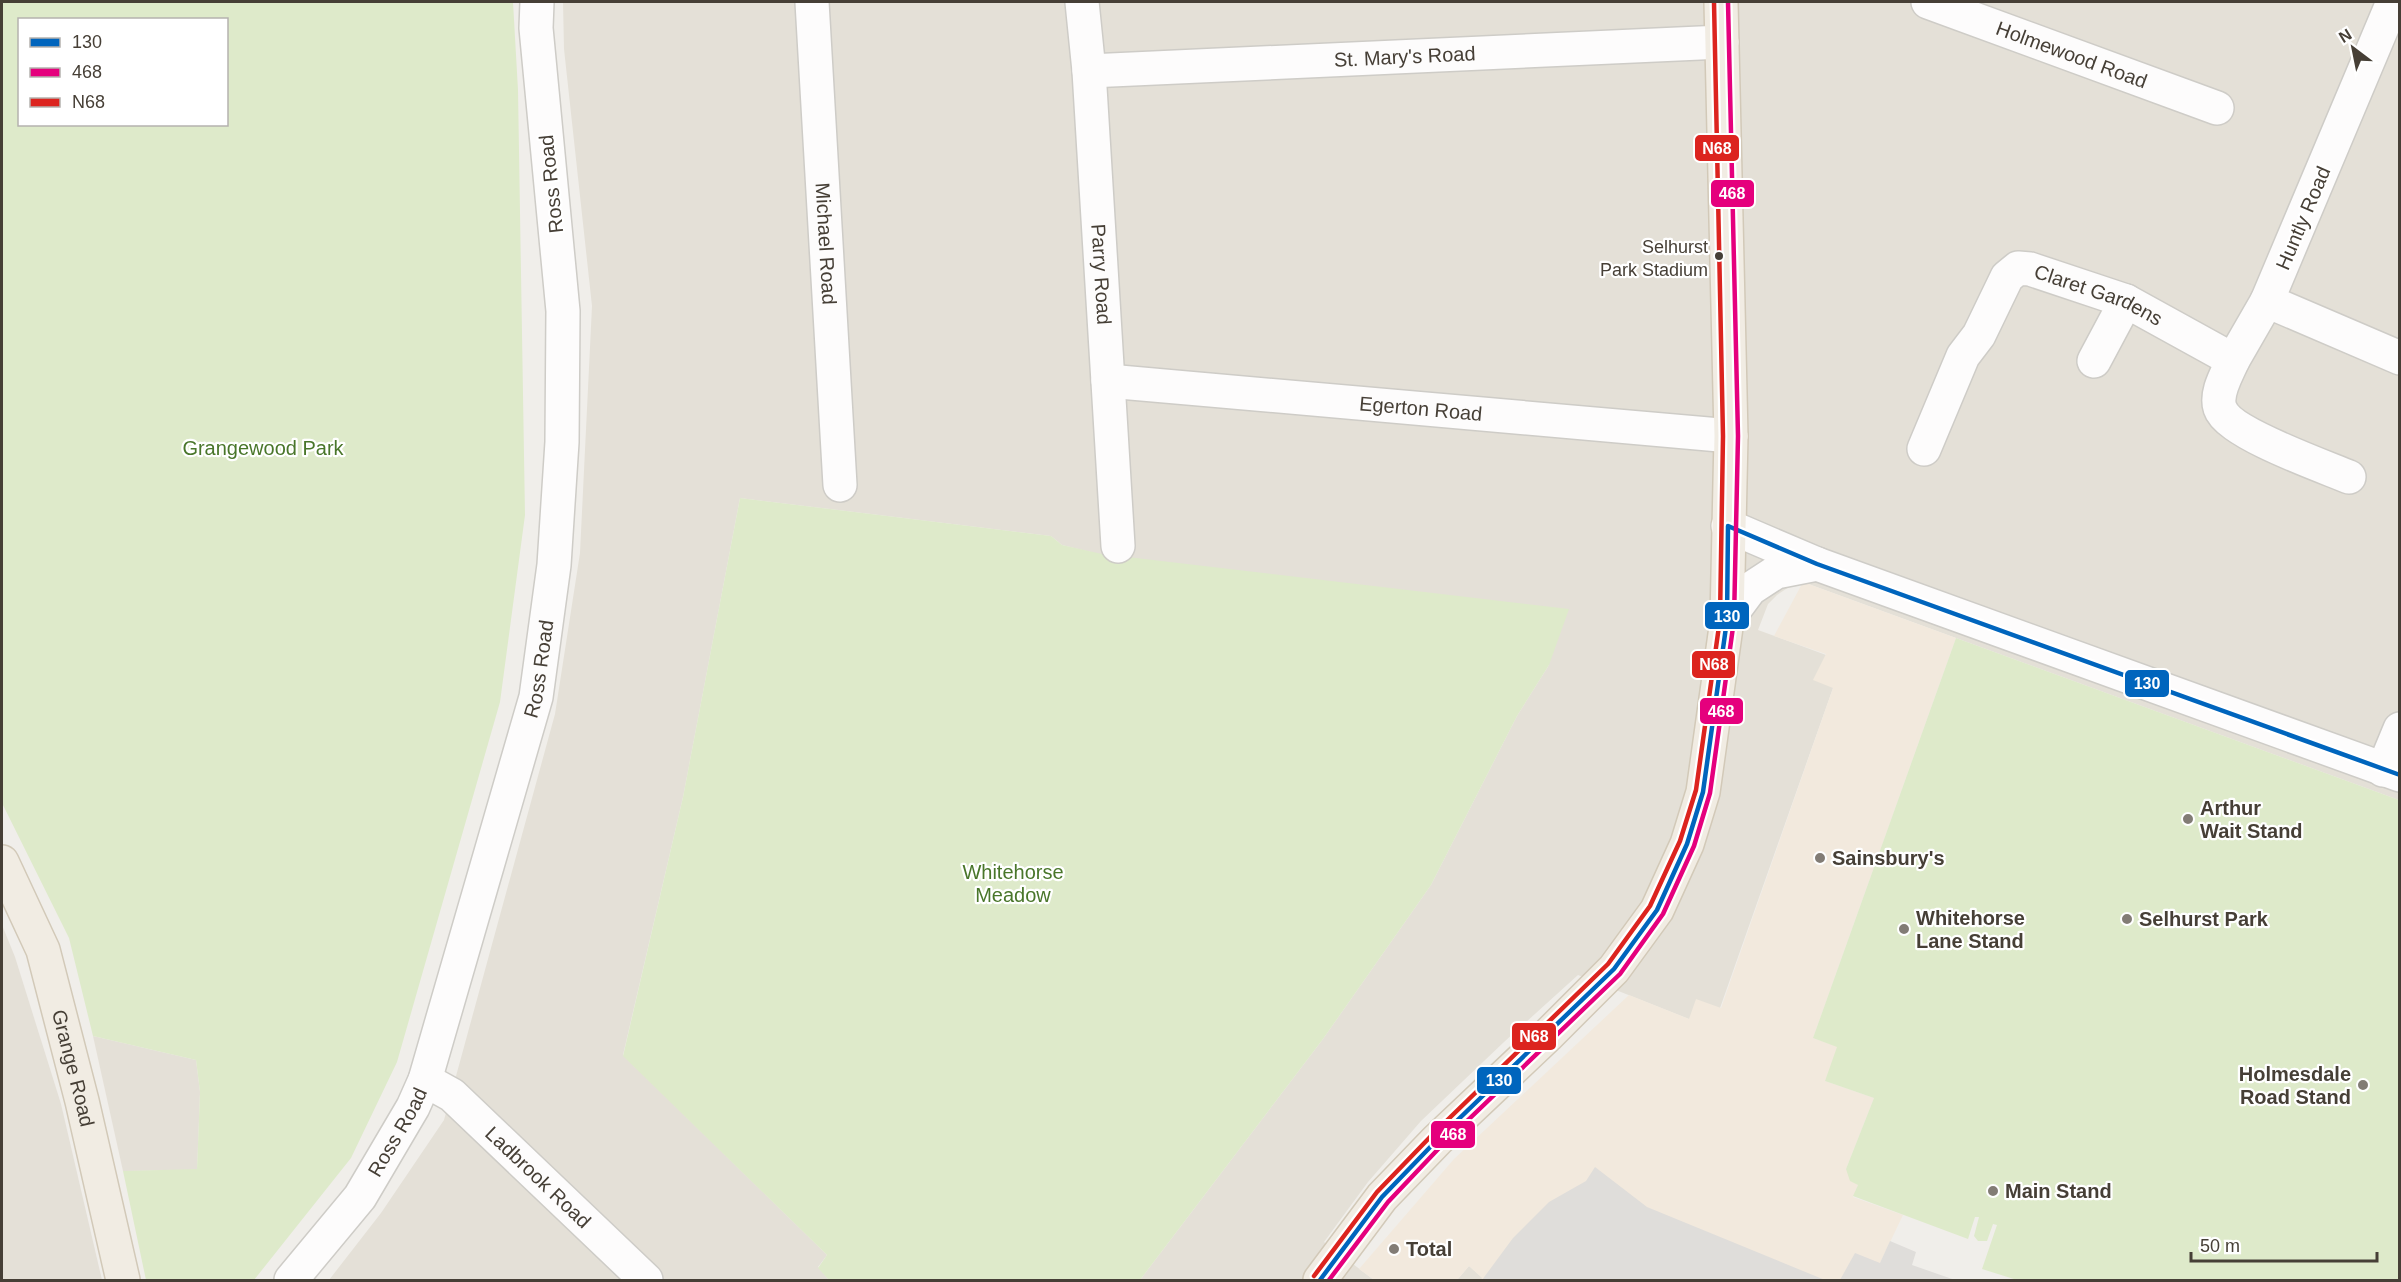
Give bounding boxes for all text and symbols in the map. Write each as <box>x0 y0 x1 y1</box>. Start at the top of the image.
street label: Holmewood Road <box>1993 17 2150 92</box>
legend <box>18 18 228 126</box>
north arrow <box>2323 18 2383 78</box>
text: N <box>2336 25 2355 46</box>
text: 130 <box>72 32 102 52</box>
street label: St. Mary's Road <box>1333 42 1476 71</box>
text: 468 <box>72 62 102 82</box>
text: N68 <box>72 92 105 112</box>
street label: Ross Road <box>535 134 567 234</box>
line badge: N68 <box>1694 134 1740 162</box>
text: N68 <box>1702 140 1732 157</box>
street label: Huntly Road <box>2271 163 2335 273</box>
line badge: 468 <box>1710 179 1755 208</box>
street label: Michael Road <box>811 182 841 305</box>
text: 468 <box>1719 185 1745 202</box>
street label: Parry Road <box>1087 223 1115 325</box>
place label: Selhurst Park Stadium <box>1600 237 1708 280</box>
marker: Selhurst Park Stadium <box>1713 250 1725 262</box>
street label: Claret Gardens <box>2032 260 2166 330</box>
street label: Egerton Road <box>1358 392 1483 425</box>
park label: Grangewood Park <box>182 437 345 459</box>
line badge: 130 <box>1704 601 1750 630</box>
text: 130 <box>1714 608 1740 625</box>
street label: Ross Road <box>520 618 557 720</box>
line badge: N68 <box>1691 650 1736 679</box>
text: N68 <box>1699 656 1729 673</box>
line badge: 130 <box>2124 669 2170 698</box>
text: 130 <box>2134 675 2160 692</box>
line badge: 468 <box>1699 697 1744 725</box>
text: 468 <box>1708 703 1734 720</box>
place label: Arthur Wait Stand <box>2200 797 2303 842</box>
marker: Arthur Wait Stand <box>2181 812 2195 826</box>
place label: Sainsbury's <box>1832 847 1945 869</box>
marker: Sainsbury's <box>1813 851 1827 865</box>
park label: Whitehorse Meadow <box>962 861 1064 906</box>
place label: Whitehorse Lane Stand <box>1916 907 2025 952</box>
place label: Selhurst Park <box>2139 908 2269 930</box>
marker: Selhurst Park <box>2120 912 2134 926</box>
marker: Whitehorse Lane Stand <box>1897 922 1911 936</box>
street label: Grange Road <box>48 1007 99 1129</box>
line badge: N68 <box>1511 1022 1557 1051</box>
text: N68 <box>1519 1028 1549 1045</box>
place label: Holmesdale Road Stand <box>2239 1063 2351 1108</box>
line badge: 130 <box>1476 1066 1522 1095</box>
text: 130 <box>1486 1072 1512 1089</box>
marker: Holmesdale Road Stand <box>2356 1078 2370 1092</box>
street label: Ross Road <box>364 1084 431 1181</box>
line badge: 468 <box>1430 1120 1476 1149</box>
street label: Ladbrook Road <box>481 1122 595 1232</box>
text: 468 <box>1440 1126 1466 1143</box>
place label: Main Stand <box>2005 1180 2112 1202</box>
marker: Main Stand <box>1986 1184 2000 1198</box>
scale bar <box>2191 1225 2377 1263</box>
text: 50 m <box>2200 1236 2240 1256</box>
place label: Total <box>1406 1238 1452 1260</box>
marker: Total <box>1387 1242 1401 1256</box>

